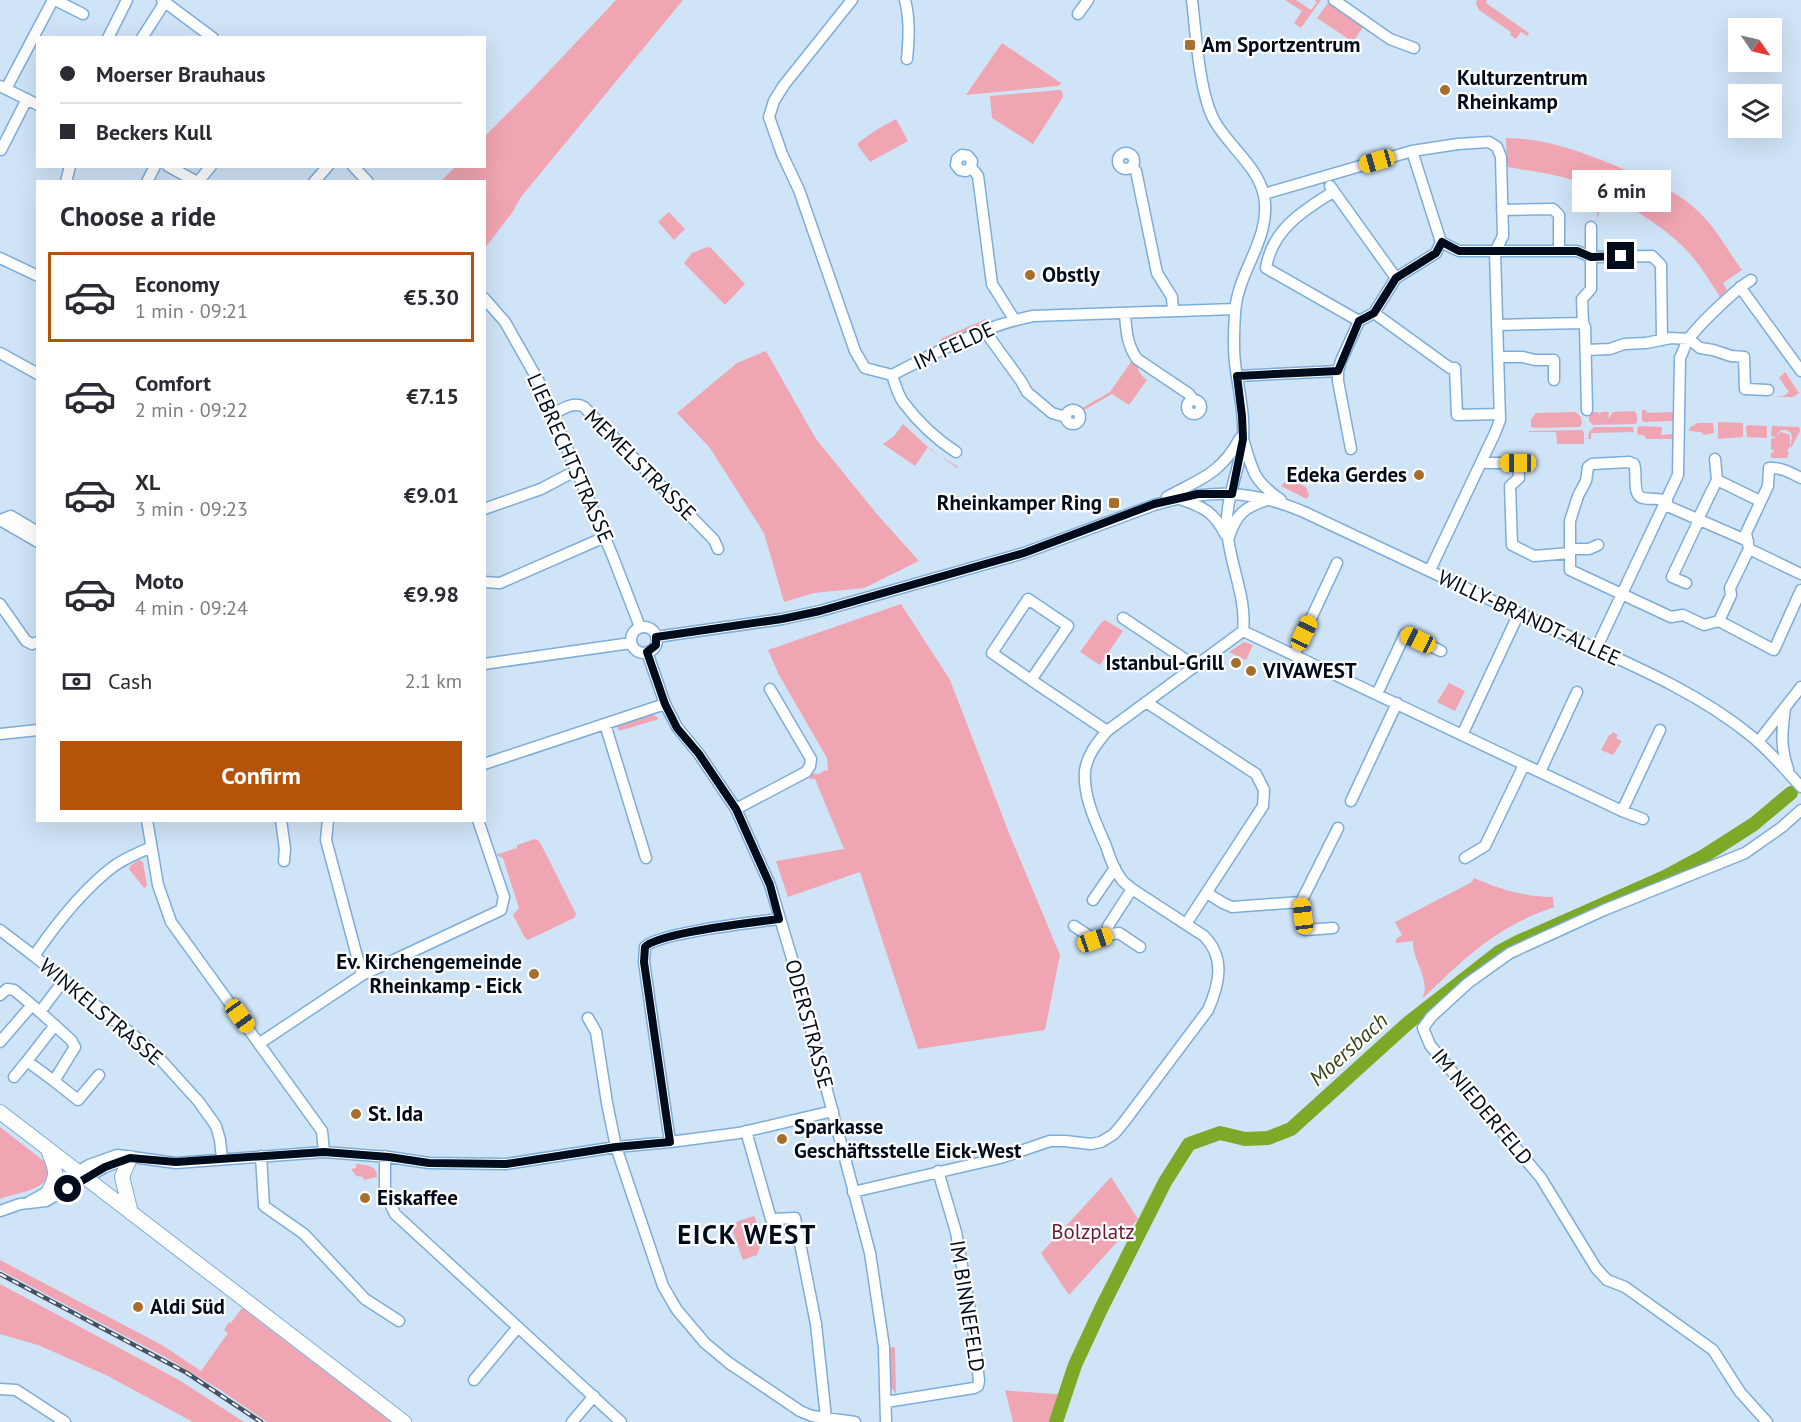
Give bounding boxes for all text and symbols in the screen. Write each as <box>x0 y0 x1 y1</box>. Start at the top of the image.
north arrow <box>1728 18 1782 72</box>
map controls <box>1728 18 1782 138</box>
place label: Am Sportzentrum <box>1202 31 1360 58</box>
marker: Am Sportzentrum <box>1183 38 1197 52</box>
text: Moerser Brauhaus <box>96 60 266 88</box>
place label: Kulturzentrum Rheinkamp <box>1457 64 1588 115</box>
marker: Kulturzentrum Rheinkamp <box>1438 83 1452 97</box>
button: layers <box>1728 84 1782 138</box>
text: Beckers Kull <box>96 118 212 146</box>
car <box>1357 147 1397 175</box>
callout: 6 min <box>1572 169 1670 211</box>
text: 6 min <box>1597 178 1646 204</box>
text: Choose a ride <box>60 199 216 233</box>
route end <box>1607 242 1634 269</box>
place label: Obstly <box>1042 261 1101 288</box>
marker: Obstly <box>1023 268 1037 282</box>
icon: car <box>63 270 117 324</box>
text: Economy <box>135 270 219 298</box>
text: €5.30 <box>404 283 459 311</box>
text: 1 min · 09:21 <box>135 298 248 324</box>
street label: IM FELDE <box>909 315 999 376</box>
icon: car <box>63 369 117 423</box>
text: Comfort <box>135 369 211 397</box>
street label: LIEBRECHTSTRASSE <box>521 369 620 547</box>
text: €7.15 <box>406 382 459 410</box>
text: 2 min · 09:22 <box>135 397 248 423</box>
street label: MEMELSTRASSE <box>579 403 702 526</box>
car <box>1500 454 1536 472</box>
place label: Edeka Gerdes <box>1287 461 1407 488</box>
icon: car <box>63 468 117 522</box>
text: XL <box>135 468 160 496</box>
marker: Edeka Gerdes <box>1412 468 1426 482</box>
text: €9.01 <box>404 481 459 509</box>
place label: Rheinkamper Ring <box>937 489 1102 516</box>
text: 3 min · 09:23 <box>135 496 248 522</box>
marker: Rheinkamper Ring <box>1107 496 1121 510</box>
street label: WILLY-BRANDT-ALLEE <box>1434 563 1625 672</box>
icon: car <box>63 567 117 621</box>
text: Moto <box>135 567 184 595</box>
text: €9.98 <box>404 580 459 608</box>
text: 4 min · 09:24 <box>135 595 248 621</box>
car <box>1288 613 1320 653</box>
car <box>1398 624 1438 656</box>
place label: Istanbul-Grill <box>1106 649 1225 676</box>
marker: Istanbul-Grill <box>1229 656 1243 670</box>
place label: VIVAWEST <box>1262 657 1357 684</box>
marker: VIVAWEST <box>1244 664 1258 678</box>
icon: cash <box>60 665 93 698</box>
text: Cash <box>108 667 152 695</box>
text: 2.1 km <box>405 668 462 694</box>
button: Confirm <box>60 741 462 810</box>
car <box>1292 897 1314 935</box>
car <box>1075 926 1115 954</box>
place label: Ev. Kirchengemeinde Rheinkamp - Eick <box>336 948 523 999</box>
street label: WINKELSTRASSE <box>34 952 169 1071</box>
street label: ODERSTRASSE <box>779 956 840 1091</box>
marker: Ev. Kirchengemeinde Rheinkamp - Eick <box>527 967 541 981</box>
car <box>222 996 258 1036</box>
water label: Moersbach <box>1303 1006 1393 1092</box>
street label: IM NIEDERFELD <box>1426 1043 1539 1171</box>
place label: St. Ida <box>368 1100 423 1127</box>
marker: St. Ida <box>349 1107 363 1121</box>
place label: Sparkasse Geschäftsstelle Eick-West <box>794 1113 1022 1164</box>
marker: Sparkasse Geschäftsstelle Eick-West <box>775 1132 789 1146</box>
route start <box>54 1175 81 1202</box>
place label: Eiskaffee <box>377 1184 458 1211</box>
marker: Eiskaffee <box>358 1191 372 1205</box>
district label: EICK WEST <box>677 1217 817 1251</box>
park label: Bolzplatz <box>1051 1218 1135 1245</box>
street label: IM BINNEFELD <box>944 1238 991 1374</box>
place label: Aldi Süd <box>150 1293 225 1320</box>
marker: Aldi Süd <box>131 1300 145 1314</box>

